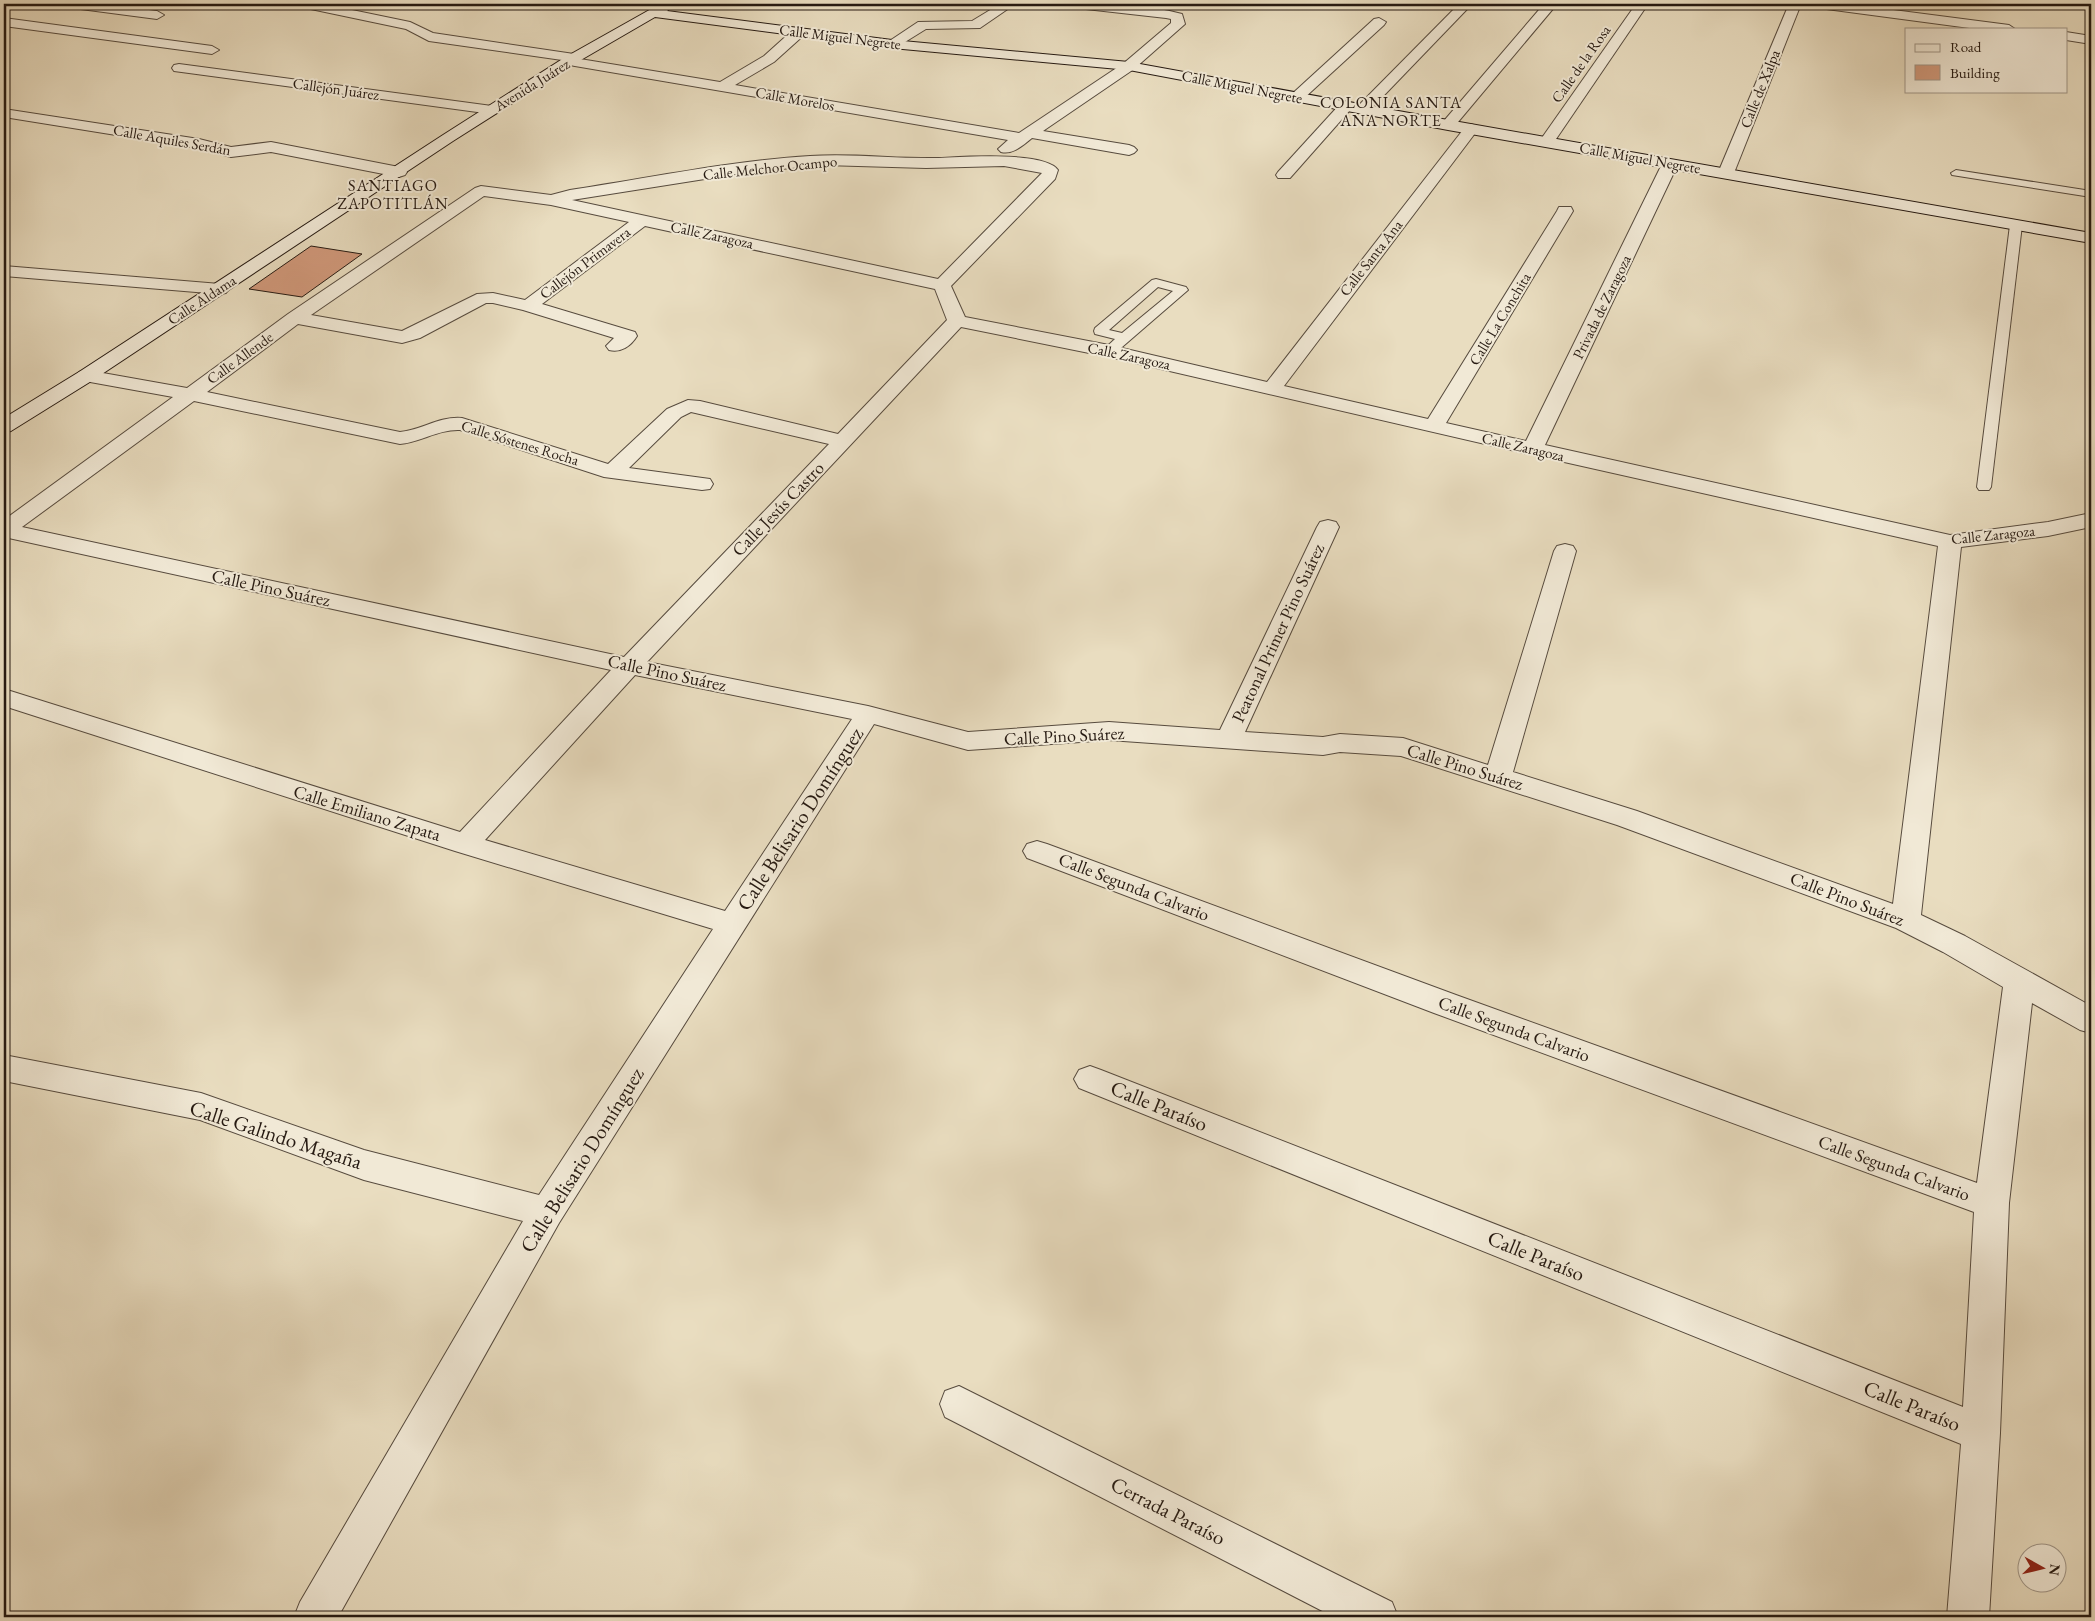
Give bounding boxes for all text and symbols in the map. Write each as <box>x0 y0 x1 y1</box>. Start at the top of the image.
street label: Calle Miguel Negrete <box>778 20 902 53</box>
street label: Calle de la Rosa <box>1547 21 1614 106</box>
legend <box>1905 28 2068 92</box>
text: Road <box>1950 37 1982 56</box>
street label: Calle de Xalpa <box>1735 47 1784 131</box>
street label: Avenida Juárez <box>490 54 573 116</box>
text: Building <box>1950 63 2000 82</box>
street label: Calle Miguel Negrete <box>1180 66 1304 108</box>
street label: Callejón Juárez <box>292 73 381 104</box>
street label: Calle Morelos <box>754 82 836 115</box>
district label: COLONIA SANTA ANA NORTE <box>1320 92 1462 131</box>
street label: Calle Aquiles Serdán <box>112 120 232 159</box>
street label: Calle Miguel Negrete <box>1578 138 1702 178</box>
street label: Calle Melchor Ocampo <box>702 151 838 184</box>
district label: SANTIAGO ZAPOTITLÁN <box>337 175 449 214</box>
street label: Calle Zaragoza <box>669 216 755 253</box>
street label: Calle Santa Ana <box>1335 216 1406 300</box>
street label: Callejón Primavera <box>536 222 634 303</box>
street label: Privada de Zaragoza <box>1568 252 1635 362</box>
street label: Calle La Conchita <box>1464 269 1535 368</box>
street label: Calle Aldama <box>164 270 240 329</box>
street label: Calle Allende <box>203 327 277 388</box>
street label: Calle Zaragoza <box>1086 337 1172 374</box>
street label: Calle Sóstenes Rocha <box>459 416 581 469</box>
street label: Calle Zaragoza <box>1480 428 1566 465</box>
street label: Calle Jesús Castro <box>726 456 829 561</box>
street label: Calle Zaragoza <box>1950 521 2036 548</box>
street label: Peatonal Primer Pino Suárez <box>1226 540 1329 726</box>
street label: Calle Pino Suárez <box>210 564 333 611</box>
street label: Calle Pino Suárez <box>606 649 729 696</box>
street label: Calle Pino Suárez <box>1003 721 1125 750</box>
street label: Calle Belisario Domínguez <box>730 722 869 916</box>
street label: Calle Pino Suárez <box>1404 738 1526 795</box>
street label: Calle Emiliano Zapata <box>291 779 444 846</box>
street label: Calle Segunda Calvario <box>1055 847 1213 926</box>
street label: Calle Pino Suárez <box>1787 866 1908 931</box>
street label: Calle Segunda Calvario <box>1435 990 1593 1067</box>
street label: Calle Belisario Domínguez <box>514 1062 650 1257</box>
street label: Calle Paraíso <box>1107 1074 1212 1137</box>
street label: Calle Galindo Magaña <box>186 1094 366 1175</box>
street label: Calle Segunda Calvario <box>1815 1129 1973 1206</box>
street label: Calle Paraíso <box>1484 1224 1589 1287</box>
street label: Calle Paraíso <box>1860 1374 1965 1437</box>
street label: Cerrada Paraíso <box>1106 1470 1230 1551</box>
north arrow <box>2018 1544 2068 1594</box>
text: N <box>2045 1563 2065 1577</box>

